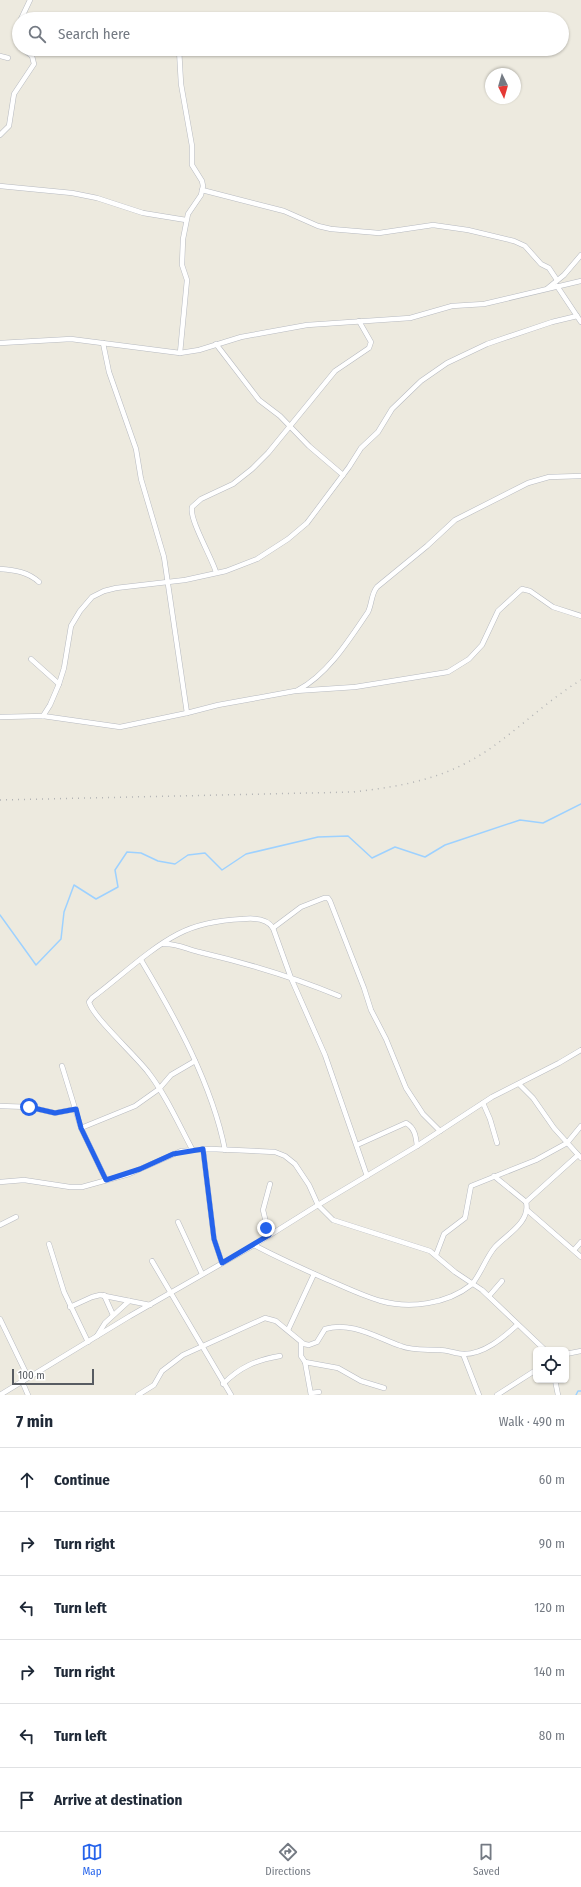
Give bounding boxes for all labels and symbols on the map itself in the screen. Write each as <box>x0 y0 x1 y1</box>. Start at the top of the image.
north arrow <box>485 68 521 104</box>
route start <box>20 1098 38 1116</box>
route end <box>257 1219 275 1237</box>
scale bar <box>12 1367 94 1386</box>

